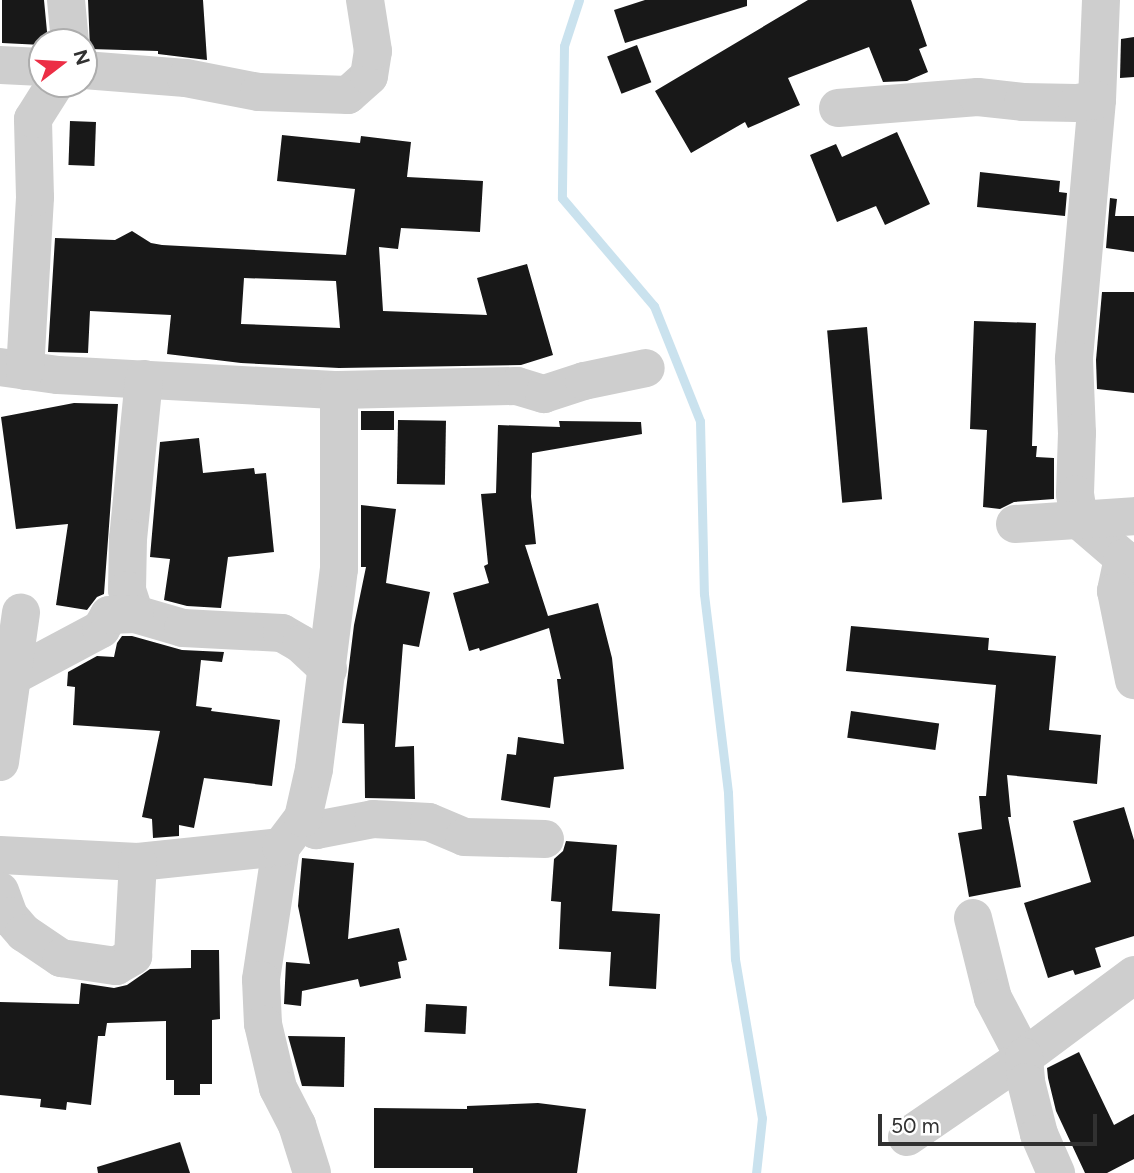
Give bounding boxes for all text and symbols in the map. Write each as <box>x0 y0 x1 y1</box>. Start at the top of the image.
north arrow <box>28 28 98 98</box>
text: N <box>69 47 95 68</box>
scale bar <box>882 1100 1101 1144</box>
text: 50 m <box>891 1113 940 1138</box>

